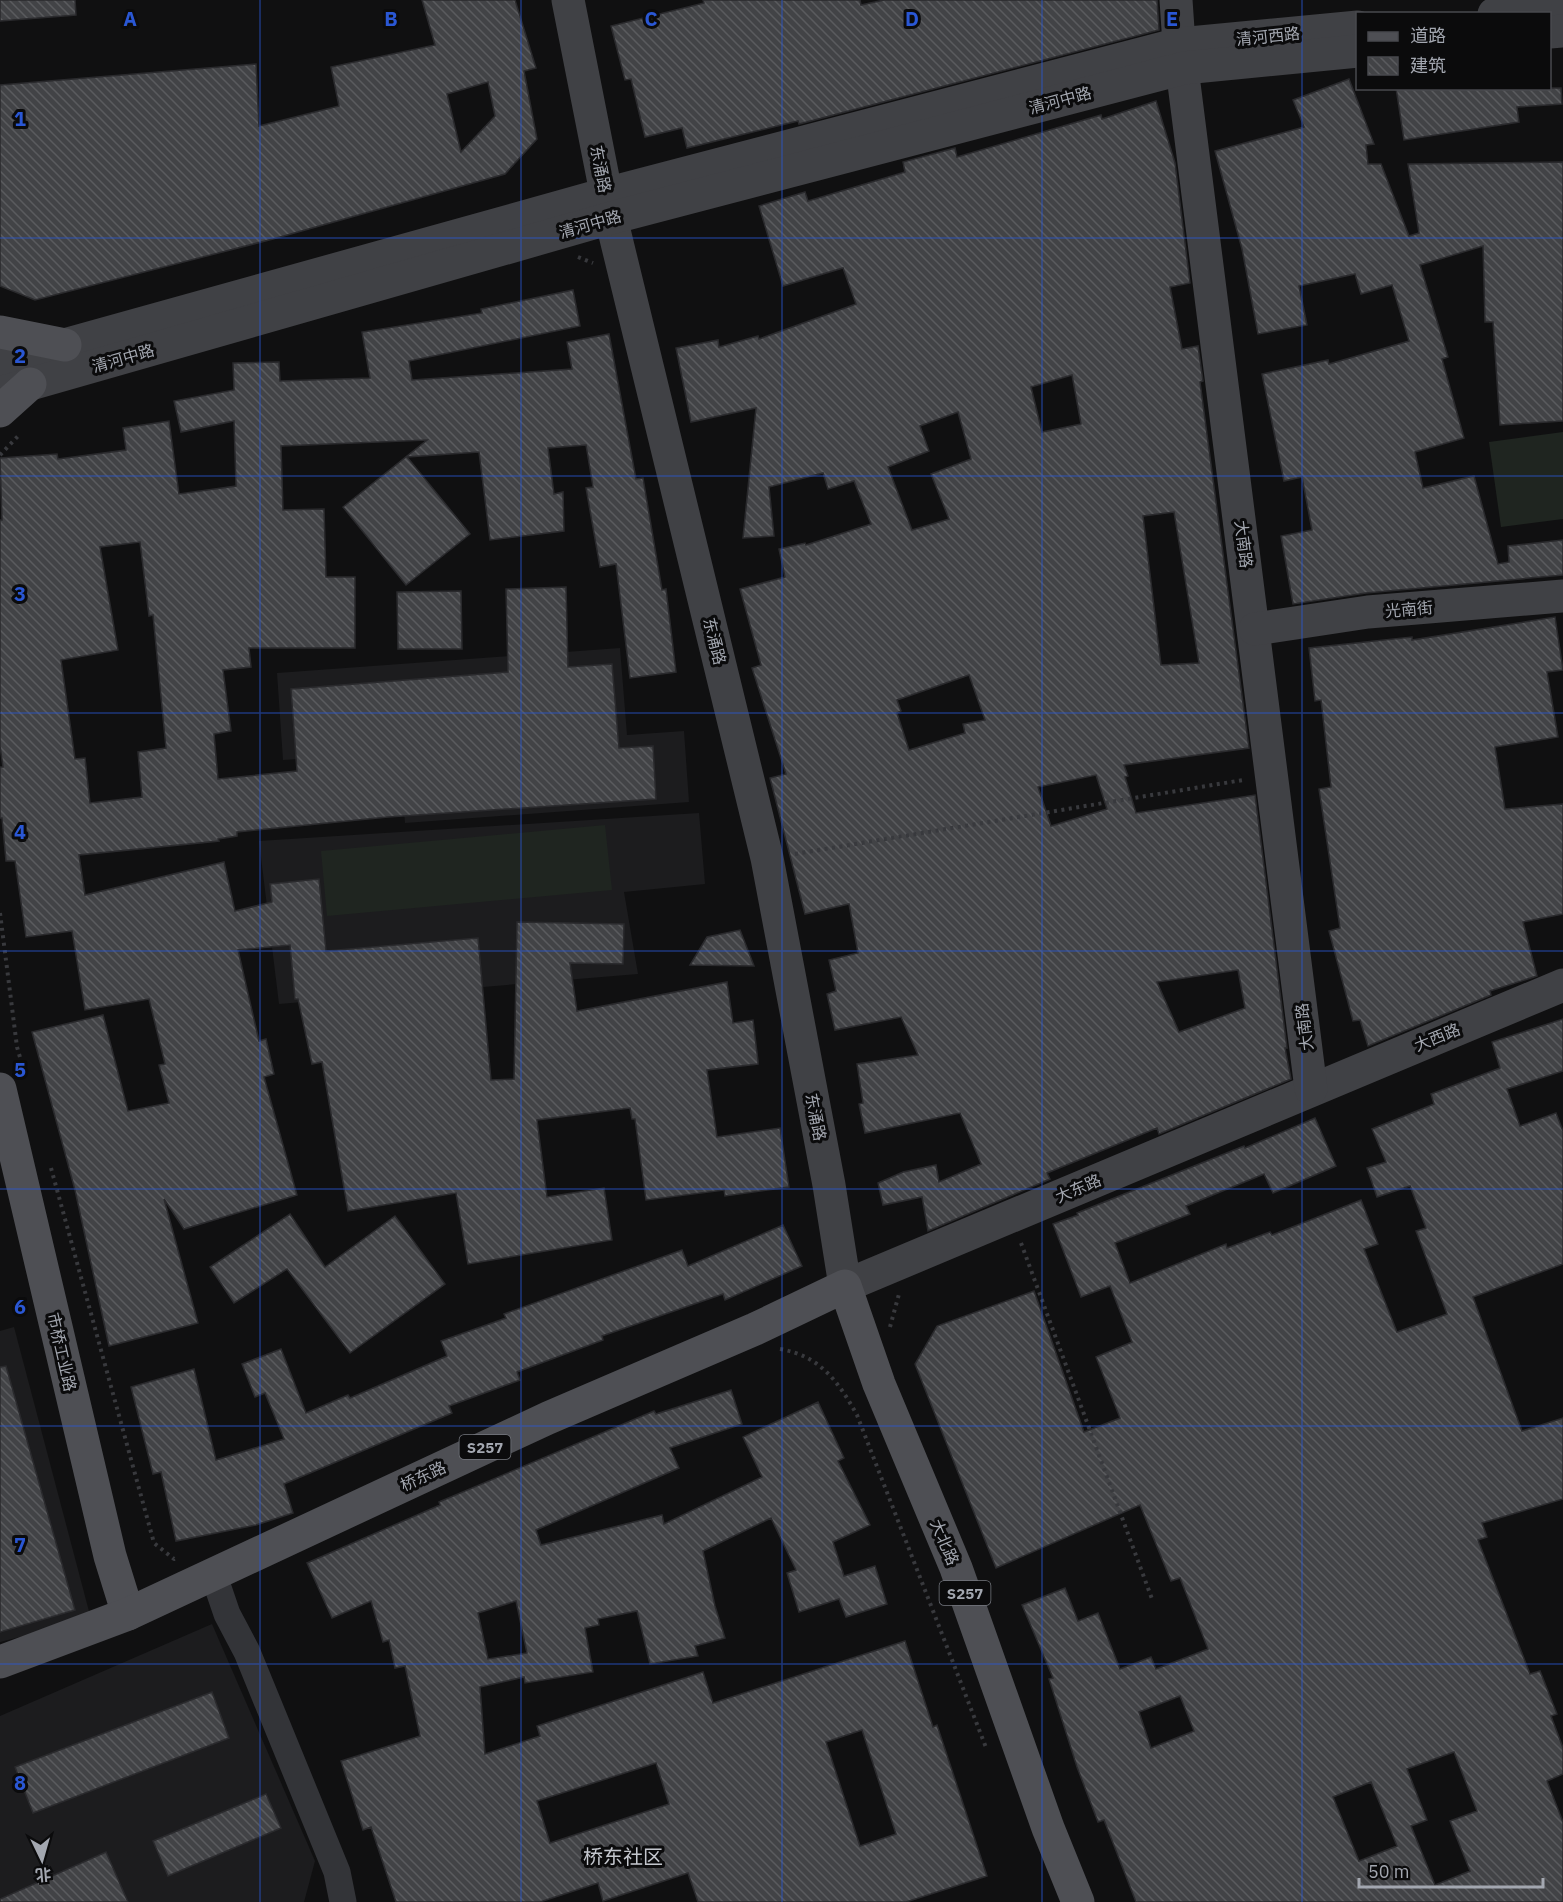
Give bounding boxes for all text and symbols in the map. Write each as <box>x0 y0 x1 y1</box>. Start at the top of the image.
text: A <box>123 5 137 32</box>
text: B <box>384 5 398 32</box>
text: C <box>644 5 658 32</box>
text: D <box>905 5 919 32</box>
text: E <box>1166 5 1178 32</box>
legend <box>1356 12 1551 90</box>
street label: 清河西路 <box>1235 23 1301 49</box>
text: 道路 <box>1410 24 1446 47</box>
text: 建筑 <box>1410 54 1446 77</box>
street label: 清河中路 <box>1026 82 1094 118</box>
text: 1 <box>14 105 26 132</box>
street label: 东涌路 <box>587 144 615 194</box>
street label: 清河中路 <box>556 206 624 242</box>
street label: 清河中路 <box>89 340 157 376</box>
text: 2 <box>14 342 26 369</box>
street label: 大南路 <box>1231 519 1257 569</box>
text: 3 <box>14 580 26 607</box>
street label: 光南街 <box>1384 597 1434 621</box>
street label: 东涌路 <box>699 615 731 667</box>
text: 4 <box>14 818 26 845</box>
street label: 大南路 <box>1291 1002 1317 1052</box>
street label: 大西路 <box>1411 1019 1463 1055</box>
text: 5 <box>14 1056 26 1083</box>
street label: 东涌路 <box>802 1092 830 1142</box>
street label: 大东路 <box>1052 1169 1104 1207</box>
text: 6 <box>14 1293 26 1320</box>
street label: 市桥工业路 <box>43 1311 81 1393</box>
road number: S257 <box>460 1435 510 1459</box>
street label: 桥东路 <box>397 1457 449 1495</box>
street label: 大北路 <box>926 1516 964 1568</box>
text: 7 <box>14 1531 26 1558</box>
road number: S257 <box>940 1581 990 1605</box>
text: 8 <box>14 1769 26 1796</box>
north arrow <box>12 1830 72 1890</box>
district label: 桥东社区 <box>583 1843 663 1870</box>
scale bar <box>1359 1851 1544 1889</box>
text: 50 m <box>1368 1860 1410 1883</box>
text: 北 <box>34 1864 52 1886</box>

